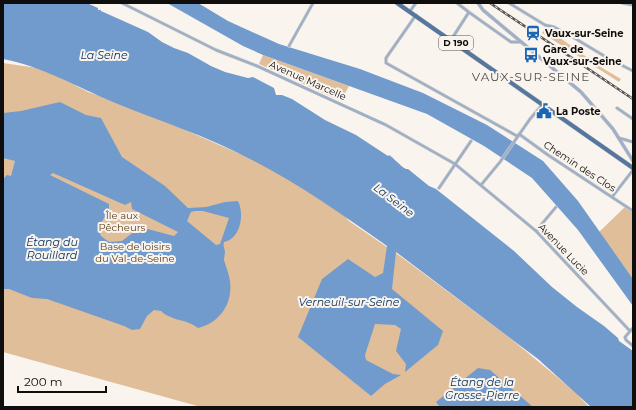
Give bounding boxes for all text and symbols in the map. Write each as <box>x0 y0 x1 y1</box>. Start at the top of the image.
station icon: Vaux-sur-Seine <box>524 24 542 42</box>
place label: Vaux-sur-Seine <box>544 27 624 40</box>
road number: D 190 <box>439 36 473 50</box>
place label: Gare de Vaux-sur-Seine <box>542 43 622 68</box>
bus stop icon: Gare de Vaux-sur-Seine <box>522 46 540 64</box>
water label: La Seine <box>80 48 128 62</box>
street label: Avenue Marcelle <box>267 58 348 103</box>
district label: VAUX-SUR-SEINE <box>472 69 590 84</box>
public building icon: La Poste <box>535 102 553 120</box>
place label: La Poste <box>556 105 601 118</box>
street label: Chemin des Clos <box>541 138 619 195</box>
water label: La Seine <box>371 180 417 220</box>
park label: Île aux Pêcheurs <box>98 209 146 234</box>
street label: Avenue Lucie <box>536 221 592 278</box>
water label: Étang du Rouillard <box>26 235 78 262</box>
park label: Base de loisirs du Val-de-Seine <box>95 240 175 265</box>
water label: Verneuil-sur-Seine <box>299 295 400 309</box>
scale bar <box>18 368 106 394</box>
text: 200 m <box>24 374 63 389</box>
water label: Étang de la Grosse-Pierre <box>445 375 519 402</box>

